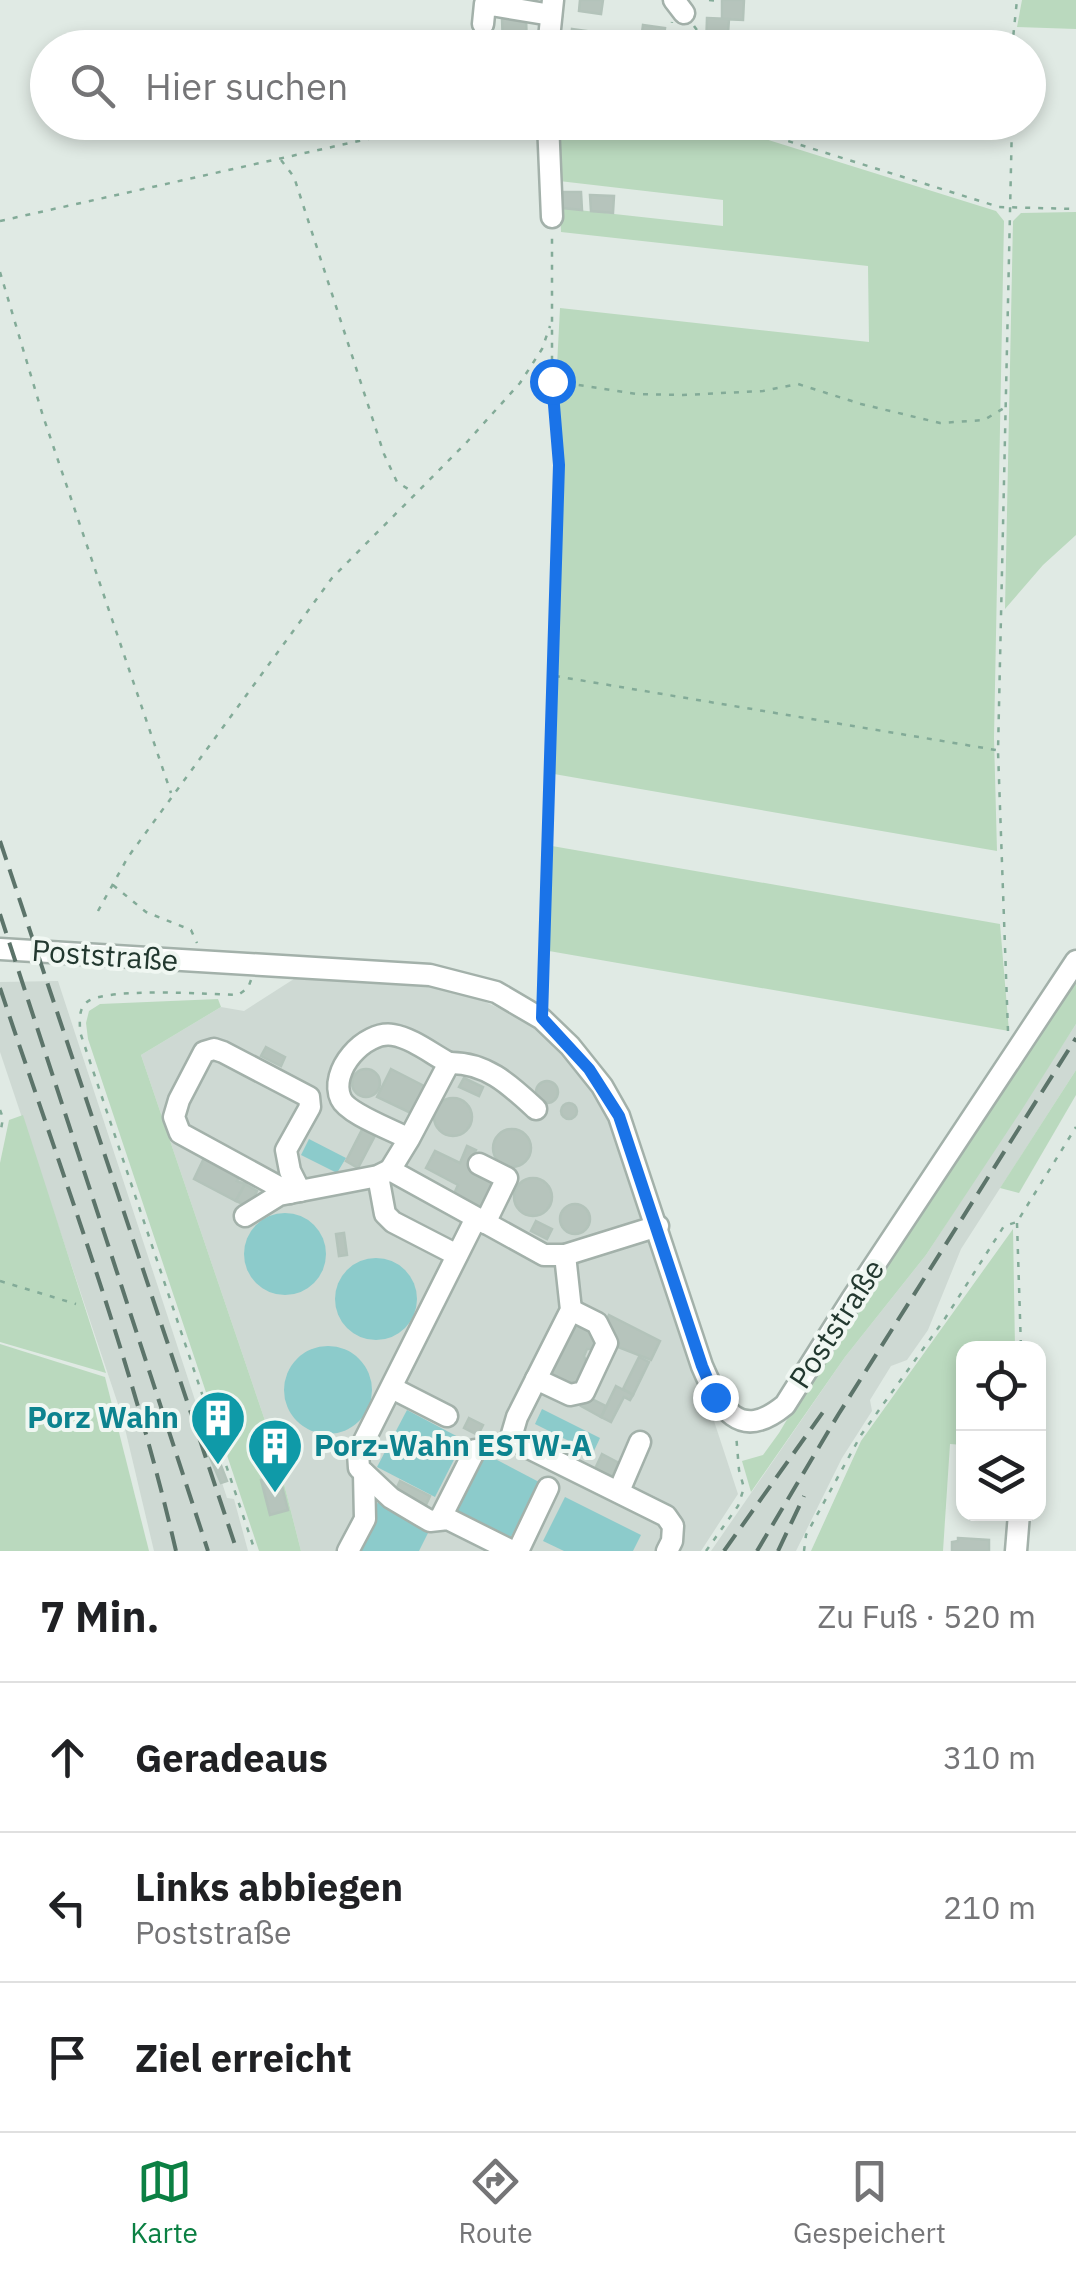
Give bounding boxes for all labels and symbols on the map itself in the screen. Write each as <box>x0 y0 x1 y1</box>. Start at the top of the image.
route start <box>530 359 576 405</box>
street label: Poststraße <box>31 930 180 979</box>
street label: Poststraße <box>779 1251 892 1395</box>
route end <box>693 1375 739 1421</box>
building icon: Porz Wahn <box>188 1388 248 1467</box>
place label: Porz Wahn <box>27 1397 179 1436</box>
building icon: Porz-Wahn ESTW-A <box>245 1416 305 1495</box>
place label: Porz-Wahn ESTW-A <box>314 1425 592 1464</box>

